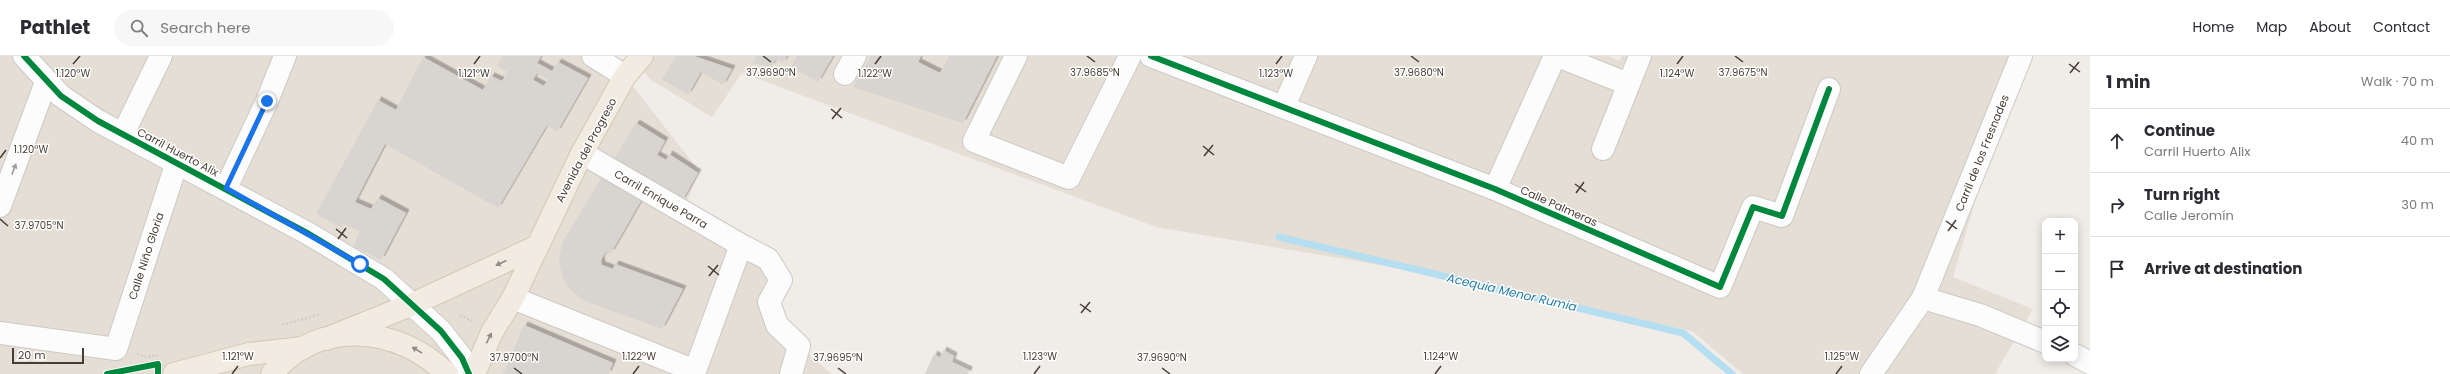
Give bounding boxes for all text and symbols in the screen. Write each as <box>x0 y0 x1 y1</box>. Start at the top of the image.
search box <box>114 10 394 46</box>
text: Pathlet <box>20 14 90 41</box>
icon: search <box>128 17 150 39</box>
text: Search here <box>160 17 251 38</box>
text: Home <box>2192 17 2234 37</box>
text: Map <box>2256 17 2287 37</box>
text: About <box>2309 17 2351 37</box>
text: Contact <box>2373 17 2430 37</box>
text: 37.9690°N <box>746 65 796 80</box>
text: 37.9685°N <box>1070 65 1120 80</box>
text: 37.9680°N <box>1394 65 1444 80</box>
text: 37.9675°N <box>1719 65 1767 80</box>
text: 1.120°W <box>56 66 90 81</box>
text: 1.121°W <box>458 66 490 81</box>
text: 1.122°W <box>858 66 892 81</box>
text: 1.123°W <box>1259 66 1293 81</box>
text: 1.124°W <box>1660 66 1694 81</box>
text: 1 min <box>2106 70 2150 94</box>
text: Walk · 70 m <box>2361 72 2434 91</box>
route end <box>258 92 276 110</box>
street label: Carril de los Fresnades <box>1951 92 2013 214</box>
street label: Avenida del Progreso <box>552 95 620 205</box>
text: Continue <box>2144 120 2215 141</box>
street label: Carril Huerto Alix <box>134 124 222 181</box>
icon: ahead <box>2106 130 2128 152</box>
text: 40 m <box>2401 131 2434 150</box>
text: 1.120°W <box>14 142 48 157</box>
text: Carril Huerto Alix <box>2144 142 2251 161</box>
one-way arrow <box>11 163 17 175</box>
street label: Carril Enrique Parra <box>611 166 711 232</box>
street label: Calle Palmeras <box>1518 182 1600 230</box>
text: Turn right <box>2144 184 2220 205</box>
icon: right <box>2106 194 2128 216</box>
text: 30 m <box>2401 195 2434 214</box>
text: Calle Jeromín <box>2144 206 2234 225</box>
street label: Calle Niño Gloria <box>124 210 168 302</box>
text: 37.9705°N <box>15 218 63 233</box>
map controls <box>2042 218 2078 362</box>
button: + <box>2042 218 2078 254</box>
button: − <box>2042 254 2078 290</box>
route start <box>351 255 369 273</box>
icon: arrive <box>2106 258 2128 280</box>
text: Arrive at destination <box>2144 258 2302 279</box>
one-way arrow <box>495 260 506 266</box>
water label: Acequia Menor Rumia <box>1444 269 1579 315</box>
button: locate <box>2042 290 2078 326</box>
button: layers <box>2042 326 2078 362</box>
one-way arrow <box>486 332 492 344</box>
scale bar <box>12 346 84 365</box>
one-way arrow <box>412 346 422 354</box>
text: 20 m <box>18 347 46 363</box>
text: 1.121°W <box>222 349 254 364</box>
text: 1.122°W <box>622 349 656 364</box>
text: 1.123°W <box>1023 349 1057 364</box>
text: 1.124°W <box>1424 349 1458 364</box>
text: 1.125°W <box>1825 349 1859 364</box>
text: 37.9700°N <box>490 350 538 365</box>
text: 37.9695°N <box>813 350 863 365</box>
text: 37.9690°N <box>1137 350 1187 365</box>

